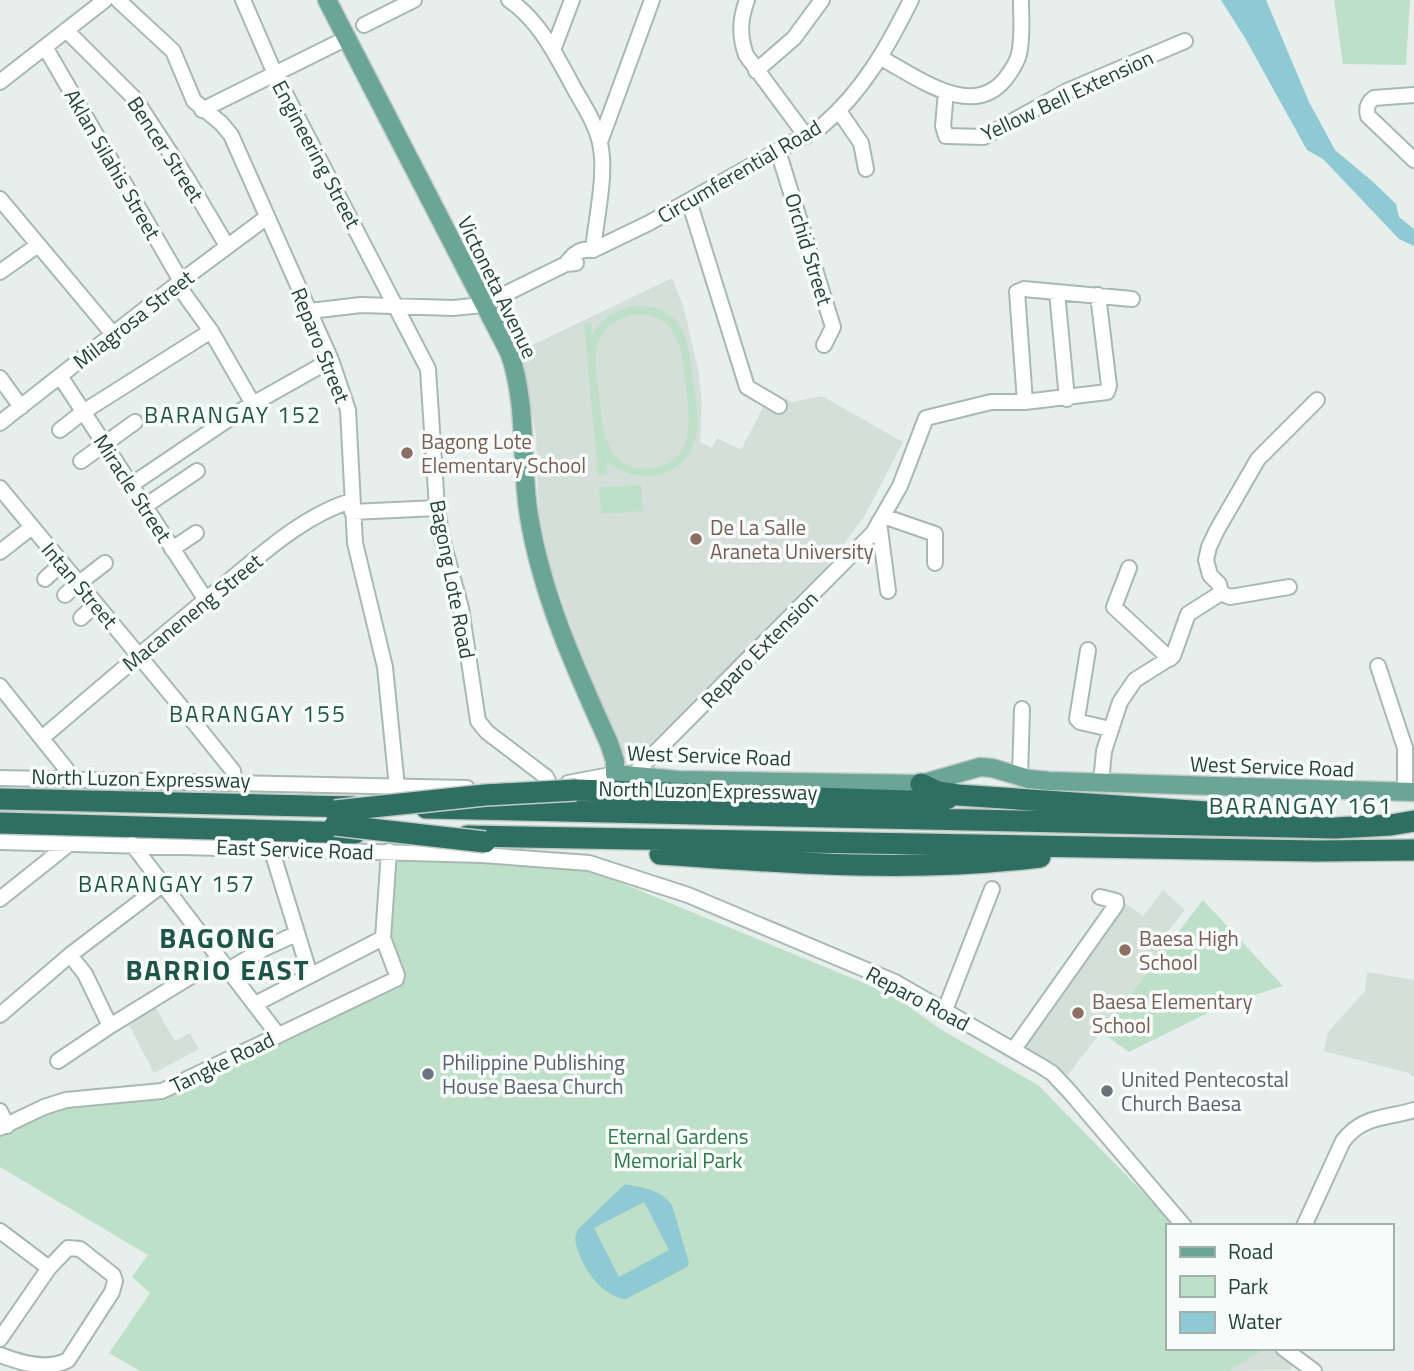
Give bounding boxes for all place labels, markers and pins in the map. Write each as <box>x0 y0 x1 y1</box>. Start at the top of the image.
place label: Bagong Lote Elementary School <box>421 425 586 481</box>
marker: Bagong Lote Elementary School <box>399 445 415 461</box>
place label: De La Salle Araneta University <box>710 511 874 567</box>
marker: De La Salle Araneta University <box>688 531 704 547</box>
place label: Baesa High School <box>1139 922 1239 978</box>
marker: Baesa High School <box>1117 942 1133 958</box>
place label: Baesa Elementary School <box>1092 985 1253 1041</box>
marker: Baesa Elementary School <box>1070 1005 1086 1021</box>
place label: Philippine Publishing House Baesa Church <box>442 1046 625 1102</box>
place label: United Pentecostal Church Baesa <box>1121 1063 1289 1119</box>
marker: Philippine Publishing House Baesa Church <box>420 1066 436 1082</box>
marker: United Pentecostal Church Baesa <box>1099 1083 1115 1099</box>

